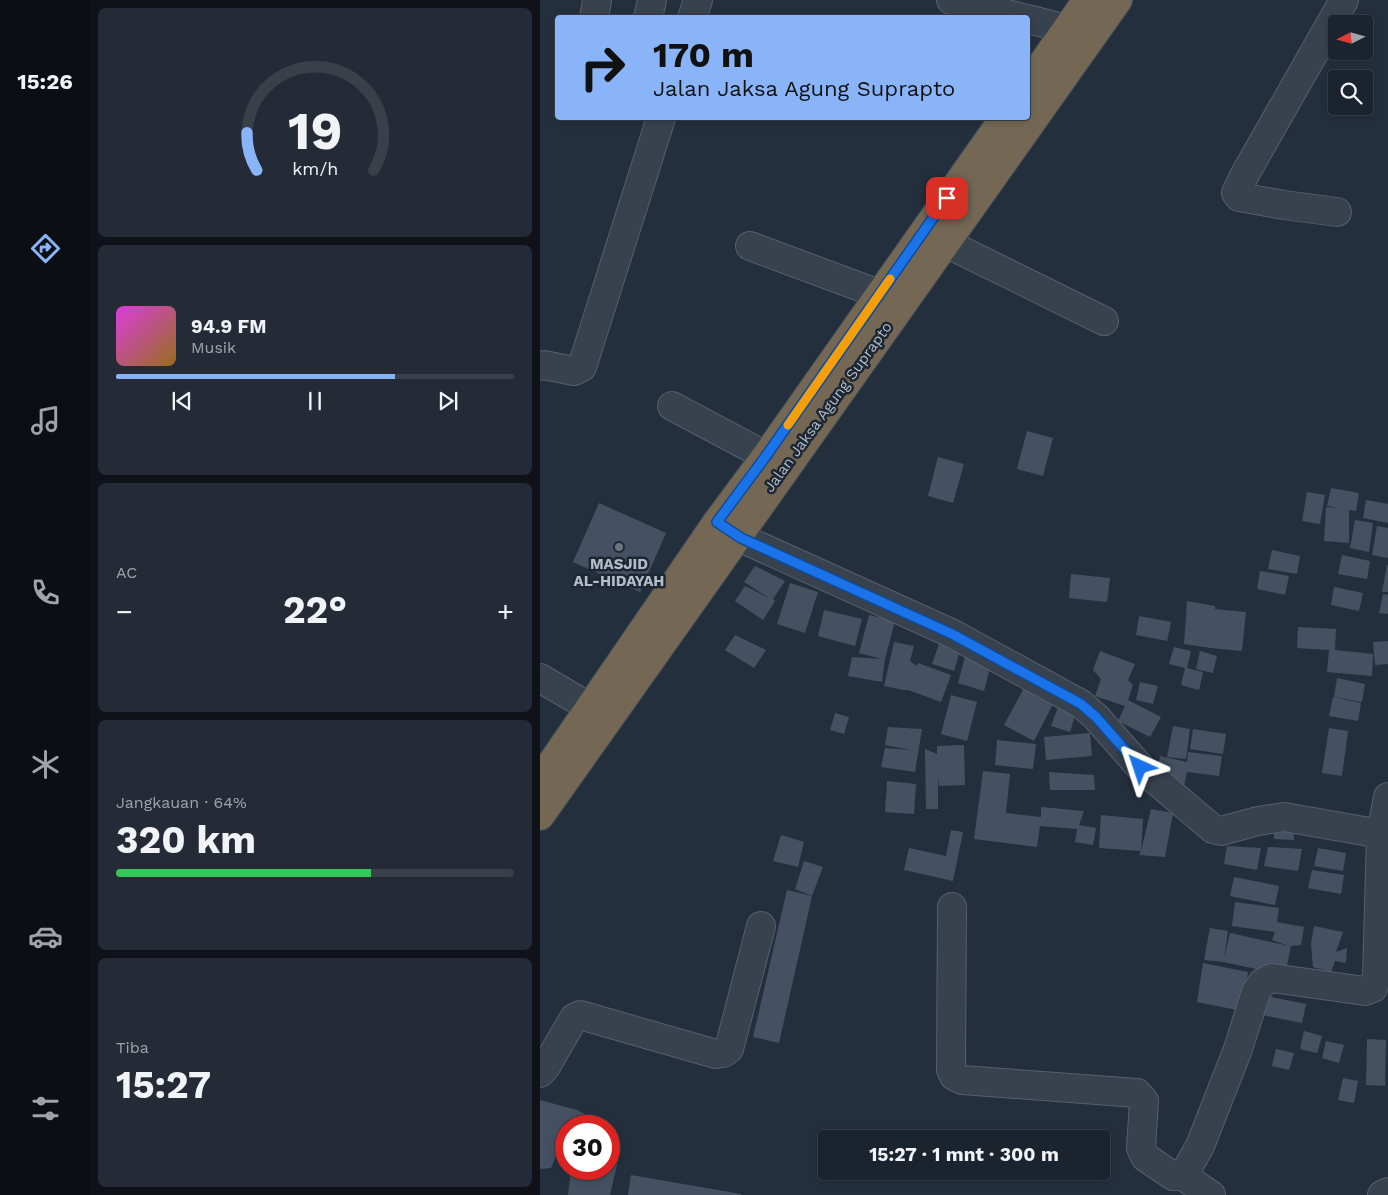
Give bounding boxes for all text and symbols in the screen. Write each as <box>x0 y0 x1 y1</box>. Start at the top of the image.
north arrow <box>1328 15 1372 60</box>
map controls <box>1328 15 1373 115</box>
text: 170 m <box>653 34 754 76</box>
icon: right <box>570 35 635 100</box>
text: 15:26 <box>17 69 73 94</box>
button: search <box>1328 70 1373 115</box>
text: Jalan Jaksa Agung Suprapto <box>653 76 955 101</box>
text: 19 <box>288 101 342 162</box>
text: km/h <box>292 158 338 179</box>
pin <box>926 177 968 219</box>
icon: arrive <box>933 184 961 212</box>
icon: directions <box>28 231 63 266</box>
text: 94.9 FM <box>191 315 266 338</box>
street label: Jalan Jaksa Agung Suprapto <box>760 318 896 496</box>
text: Musik <box>191 338 236 357</box>
icon: previous <box>168 387 196 415</box>
icon: pause <box>301 387 329 415</box>
icon: next <box>434 387 462 415</box>
icon: music <box>28 403 63 438</box>
marker: MASJID AL-HIDAYAH <box>613 541 625 553</box>
place label: MASJID AL-HIDAYAH <box>574 555 664 590</box>
text: AC <box>116 563 137 582</box>
icon: phone <box>28 575 63 610</box>
text: 22° <box>283 588 347 632</box>
text: − <box>116 595 133 628</box>
text: + <box>497 595 514 628</box>
position arrow <box>1113 740 1165 792</box>
icon: climate <box>28 747 63 782</box>
text: Jangkauan · 64% <box>116 793 247 812</box>
text: 320 km <box>116 818 256 862</box>
icon: car <box>28 919 63 954</box>
text: Tiba <box>116 1038 149 1057</box>
text: 15:27 <box>116 1063 211 1107</box>
icon: filters <box>28 1091 63 1126</box>
speed limit sign: 30 <box>555 1115 620 1180</box>
text: 15:27 · 1 mnt · 300 m <box>869 1143 1059 1166</box>

